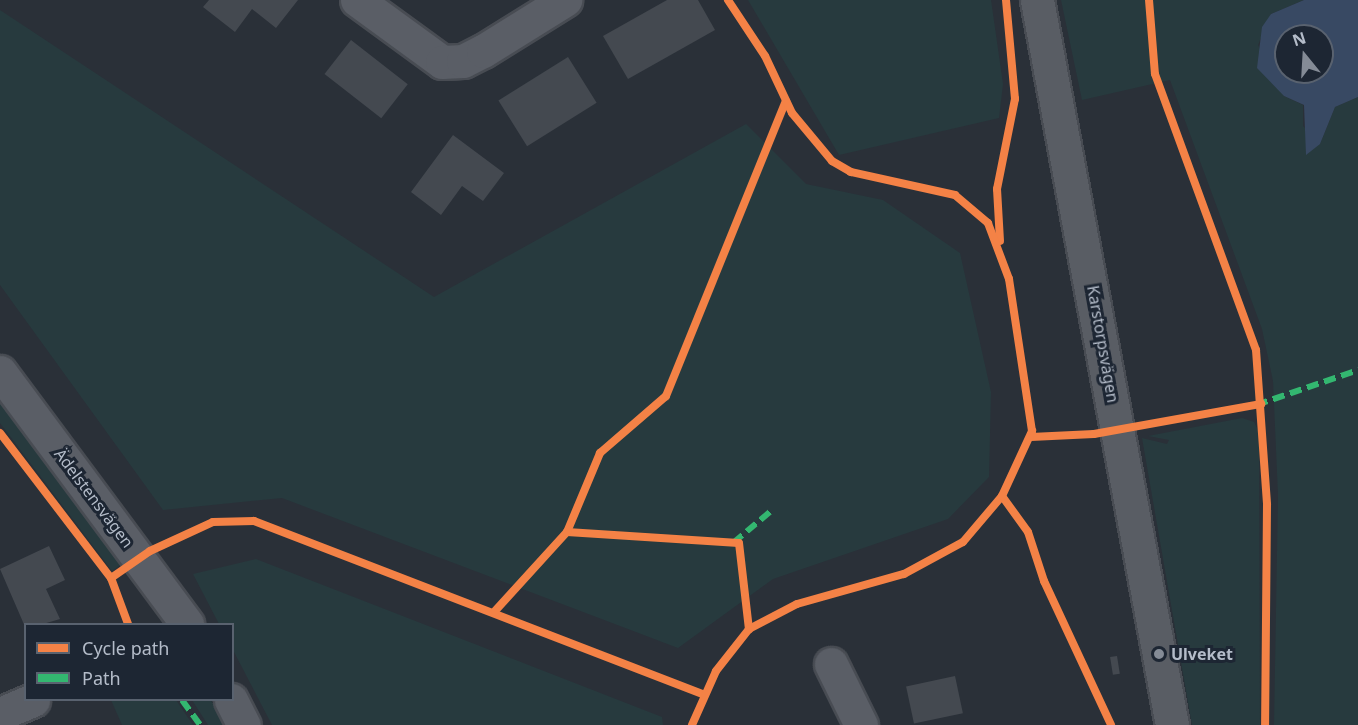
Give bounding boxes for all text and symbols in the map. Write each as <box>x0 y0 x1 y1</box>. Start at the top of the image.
north arrow <box>1274 24 1334 84</box>
text: N <box>1289 26 1309 51</box>
street label: Karstorpsvägen <box>1083 284 1123 404</box>
street label: Ädelstensvägen <box>50 445 138 551</box>
legend <box>24 623 234 701</box>
text: Cycle path <box>82 636 169 660</box>
place label: Ulveket <box>1171 644 1233 664</box>
marker: Ulveket <box>1152 647 1166 661</box>
text: Path <box>82 666 121 690</box>

